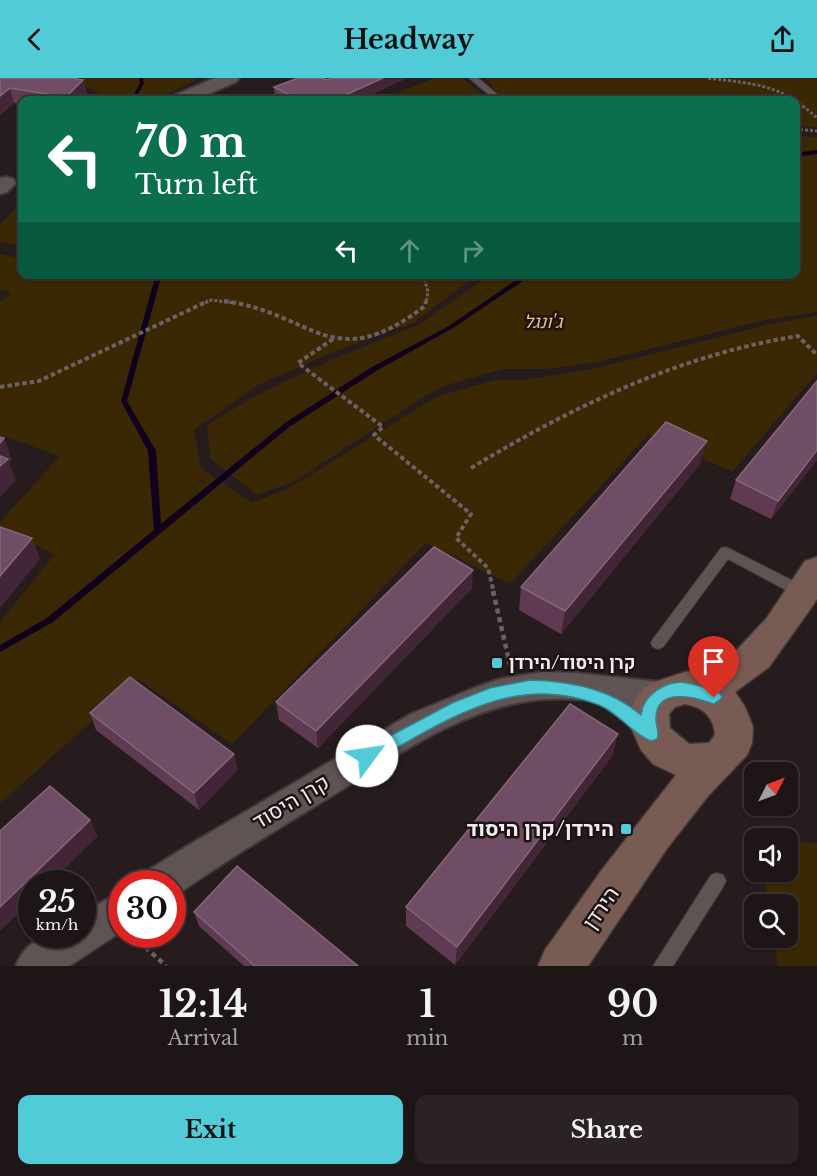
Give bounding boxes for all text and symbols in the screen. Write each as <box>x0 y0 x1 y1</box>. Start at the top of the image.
icon: back <box>18 23 51 56</box>
text: Headway <box>343 23 474 56</box>
icon: share <box>766 23 799 56</box>
text: 70 m <box>135 116 246 168</box>
icon: left <box>36 120 114 198</box>
text: Turn left <box>135 168 258 201</box>
icon: left <box>330 234 363 267</box>
icon: ahead <box>393 234 426 267</box>
icon: right <box>456 234 489 267</box>
park label: ג'ונגל <box>524 311 563 333</box>
pin <box>688 636 739 698</box>
icon: arrive <box>697 645 730 678</box>
place label: קרן היסוד/הירדן <box>509 652 636 674</box>
marker: קרן היסוד/הירדן <box>490 656 504 670</box>
position arrow <box>335 724 399 788</box>
north arrow <box>744 762 798 816</box>
map controls <box>744 762 798 948</box>
street label: קרן היסוד <box>248 769 334 835</box>
place label: הירדן/קרן היסוד <box>466 816 614 842</box>
marker: הירדן/קרן היסוד <box>619 822 633 836</box>
button: sound <box>744 828 798 882</box>
speed limit sign: 30 <box>108 870 186 948</box>
street label: הירדן <box>577 882 625 934</box>
text: 25 <box>38 883 76 920</box>
button: search <box>744 894 798 948</box>
text: km/h <box>36 915 78 934</box>
text: 12:14 <box>159 982 248 1027</box>
text: 1 <box>419 982 435 1027</box>
text: 90 <box>607 982 658 1027</box>
text: Arrival <box>168 1026 239 1050</box>
text: min <box>406 1026 448 1050</box>
text: m <box>622 1026 643 1050</box>
button: Exit <box>18 1095 403 1164</box>
button: Share <box>415 1095 799 1164</box>

